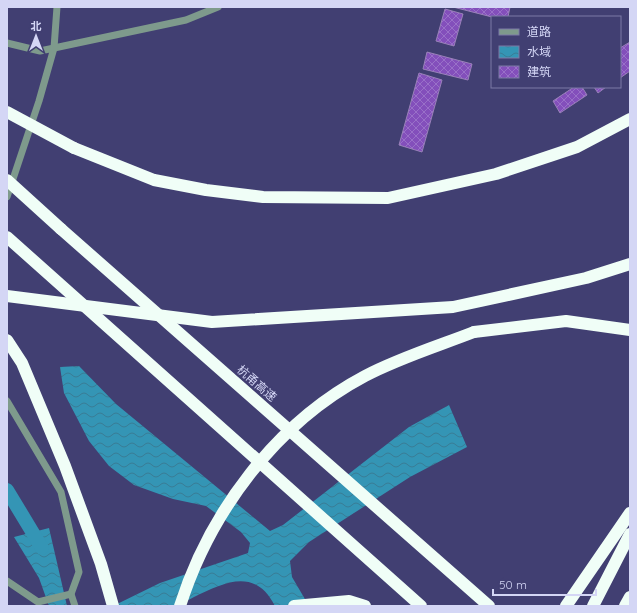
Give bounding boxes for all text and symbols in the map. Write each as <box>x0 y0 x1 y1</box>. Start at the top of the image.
north arrow <box>16 16 56 56</box>
legend <box>491 16 621 88</box>
text: 北 <box>31 19 42 33</box>
text: 道路 <box>527 24 551 39</box>
text: 水域 <box>527 44 551 59</box>
text: 建筑 <box>527 64 551 79</box>
street label: 杭甬高速 <box>234 362 280 404</box>
scale bar <box>493 571 596 597</box>
text: 50 m <box>499 577 527 592</box>

